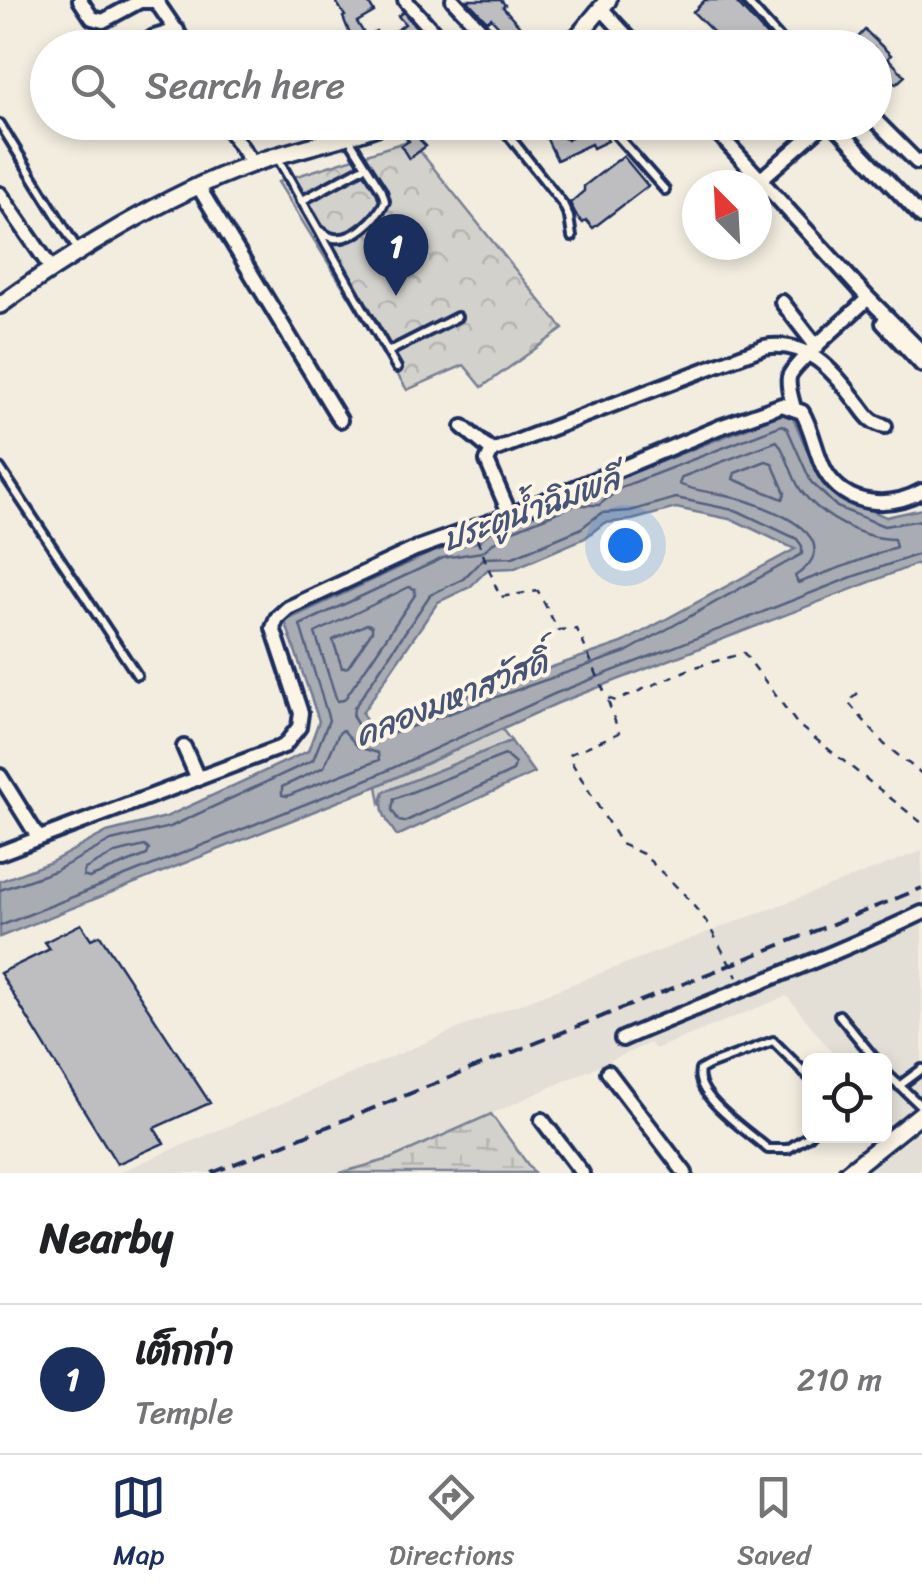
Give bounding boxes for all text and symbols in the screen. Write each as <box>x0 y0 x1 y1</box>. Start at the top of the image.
search box <box>30 30 892 140</box>
text: Search here <box>145 52 345 119</box>
icon: search <box>65 58 120 113</box>
north arrow <box>682 170 772 260</box>
pin: 1 <box>364 214 428 296</box>
water label: ประตูน้ำฉิมพลี <box>434 447 638 568</box>
your location <box>600 520 651 571</box>
water label: คลองมหาสวัสดิ์ <box>346 628 572 763</box>
map controls <box>802 1053 892 1143</box>
button: locate <box>802 1053 892 1143</box>
text: Nearby <box>40 1201 173 1275</box>
text: เต็กก่า <box>135 1317 234 1384</box>
text: 1 <box>66 1351 79 1408</box>
text: 210 m <box>797 1351 882 1408</box>
text: Temple <box>135 1384 233 1441</box>
tab: Map <box>111 1470 166 1579</box>
tab: Directions <box>389 1470 514 1579</box>
tab: Saved <box>737 1470 811 1579</box>

